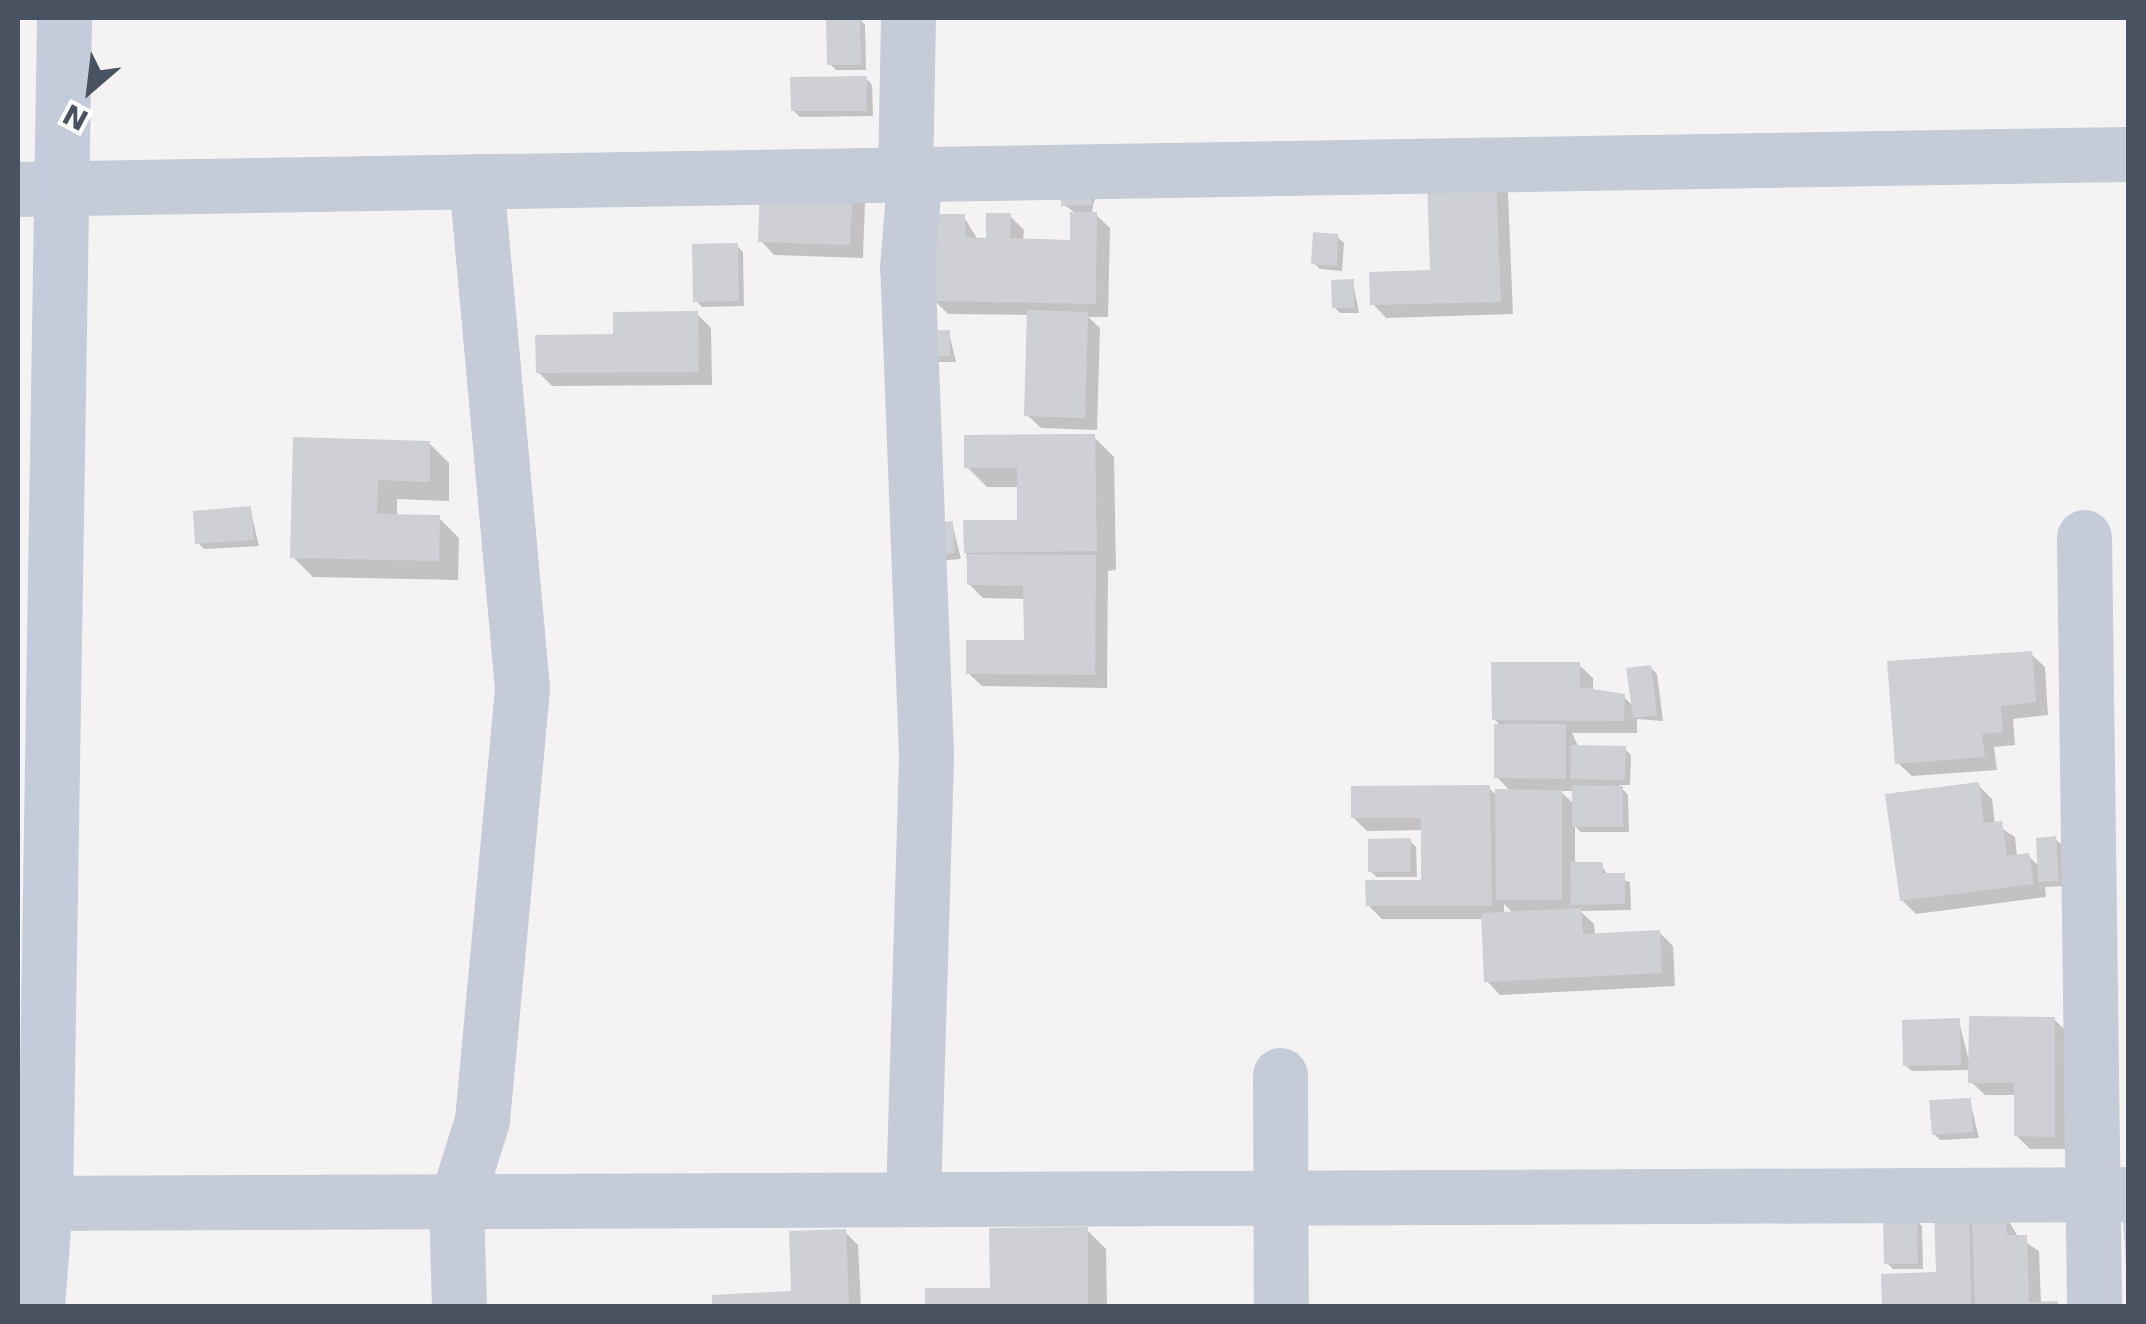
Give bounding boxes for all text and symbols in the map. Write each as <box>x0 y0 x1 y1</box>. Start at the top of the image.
north arrow <box>40 40 140 140</box>
text: N <box>58 97 94 137</box>

